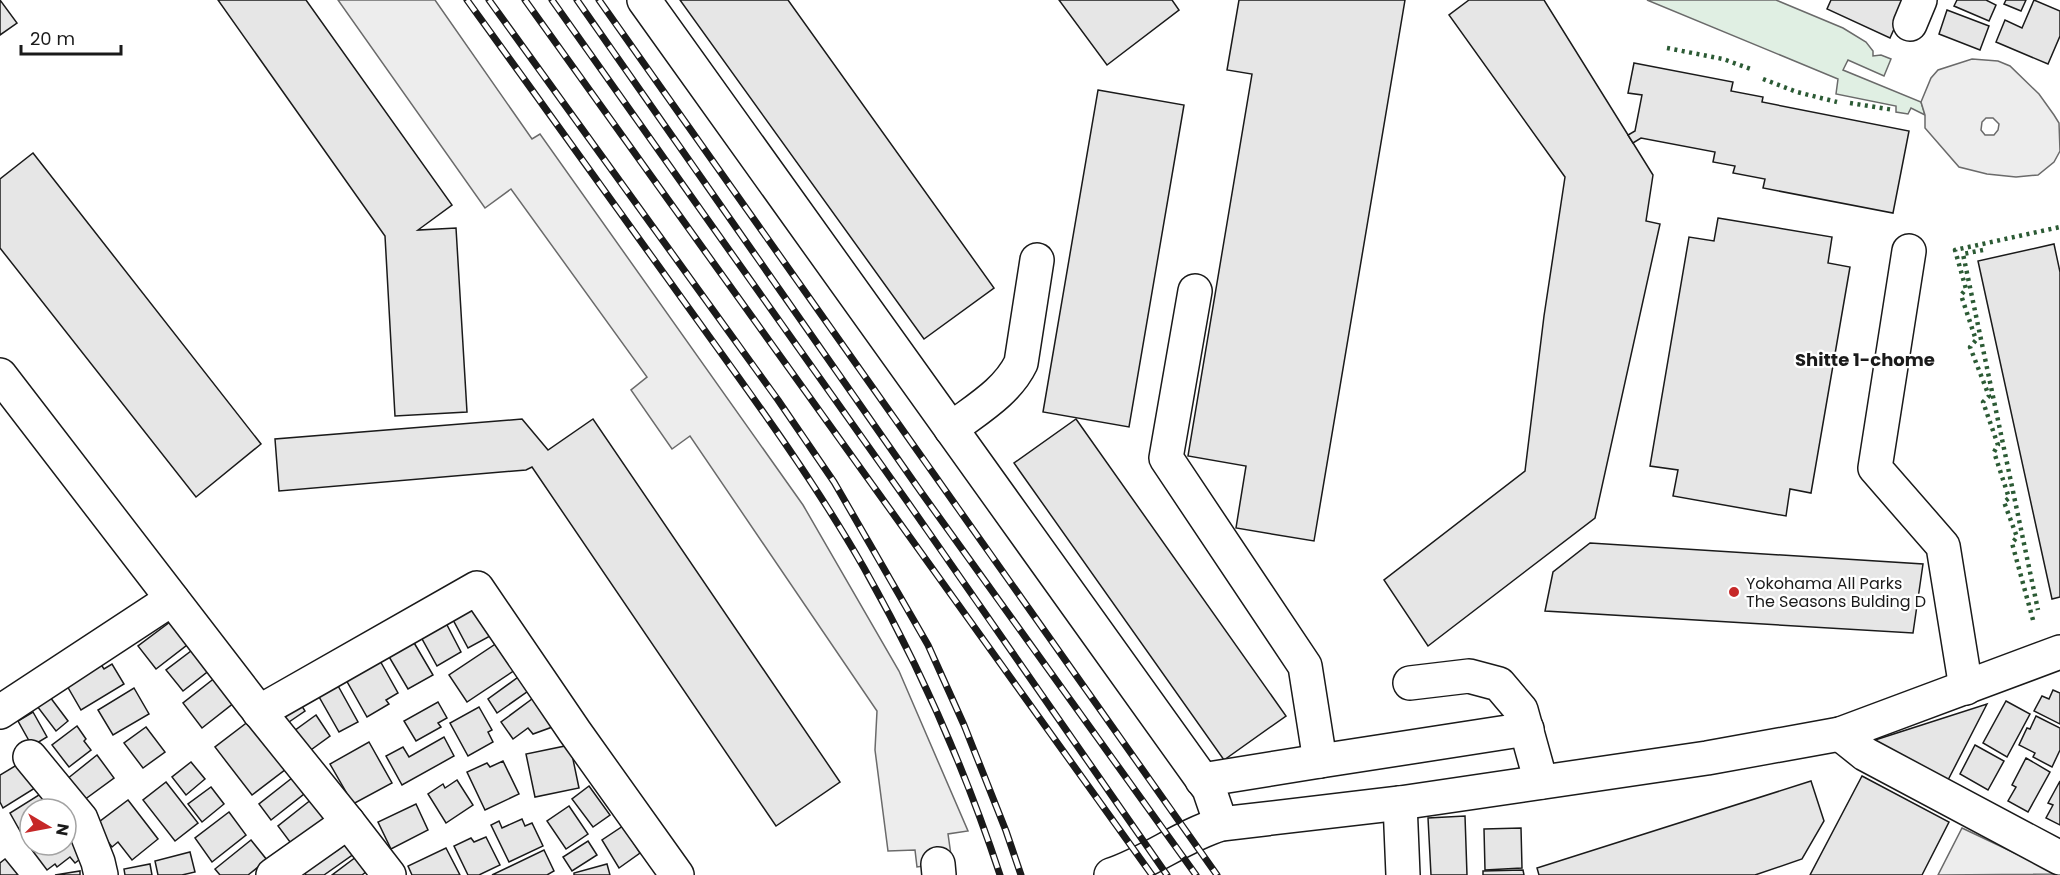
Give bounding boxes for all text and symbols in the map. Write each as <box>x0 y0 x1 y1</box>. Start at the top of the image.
scale bar <box>21 18 122 56</box>
text: 20 m <box>30 26 75 51</box>
district label: Shitte 1-chome <box>1795 347 1935 372</box>
place label: Yokohama All Parks The Seasons Bulding D <box>1746 572 1926 613</box>
marker: Yokohama All Parks The Seasons Bulding D <box>1727 585 1741 599</box>
north arrow <box>18 797 78 857</box>
text: N <box>50 822 75 837</box>

